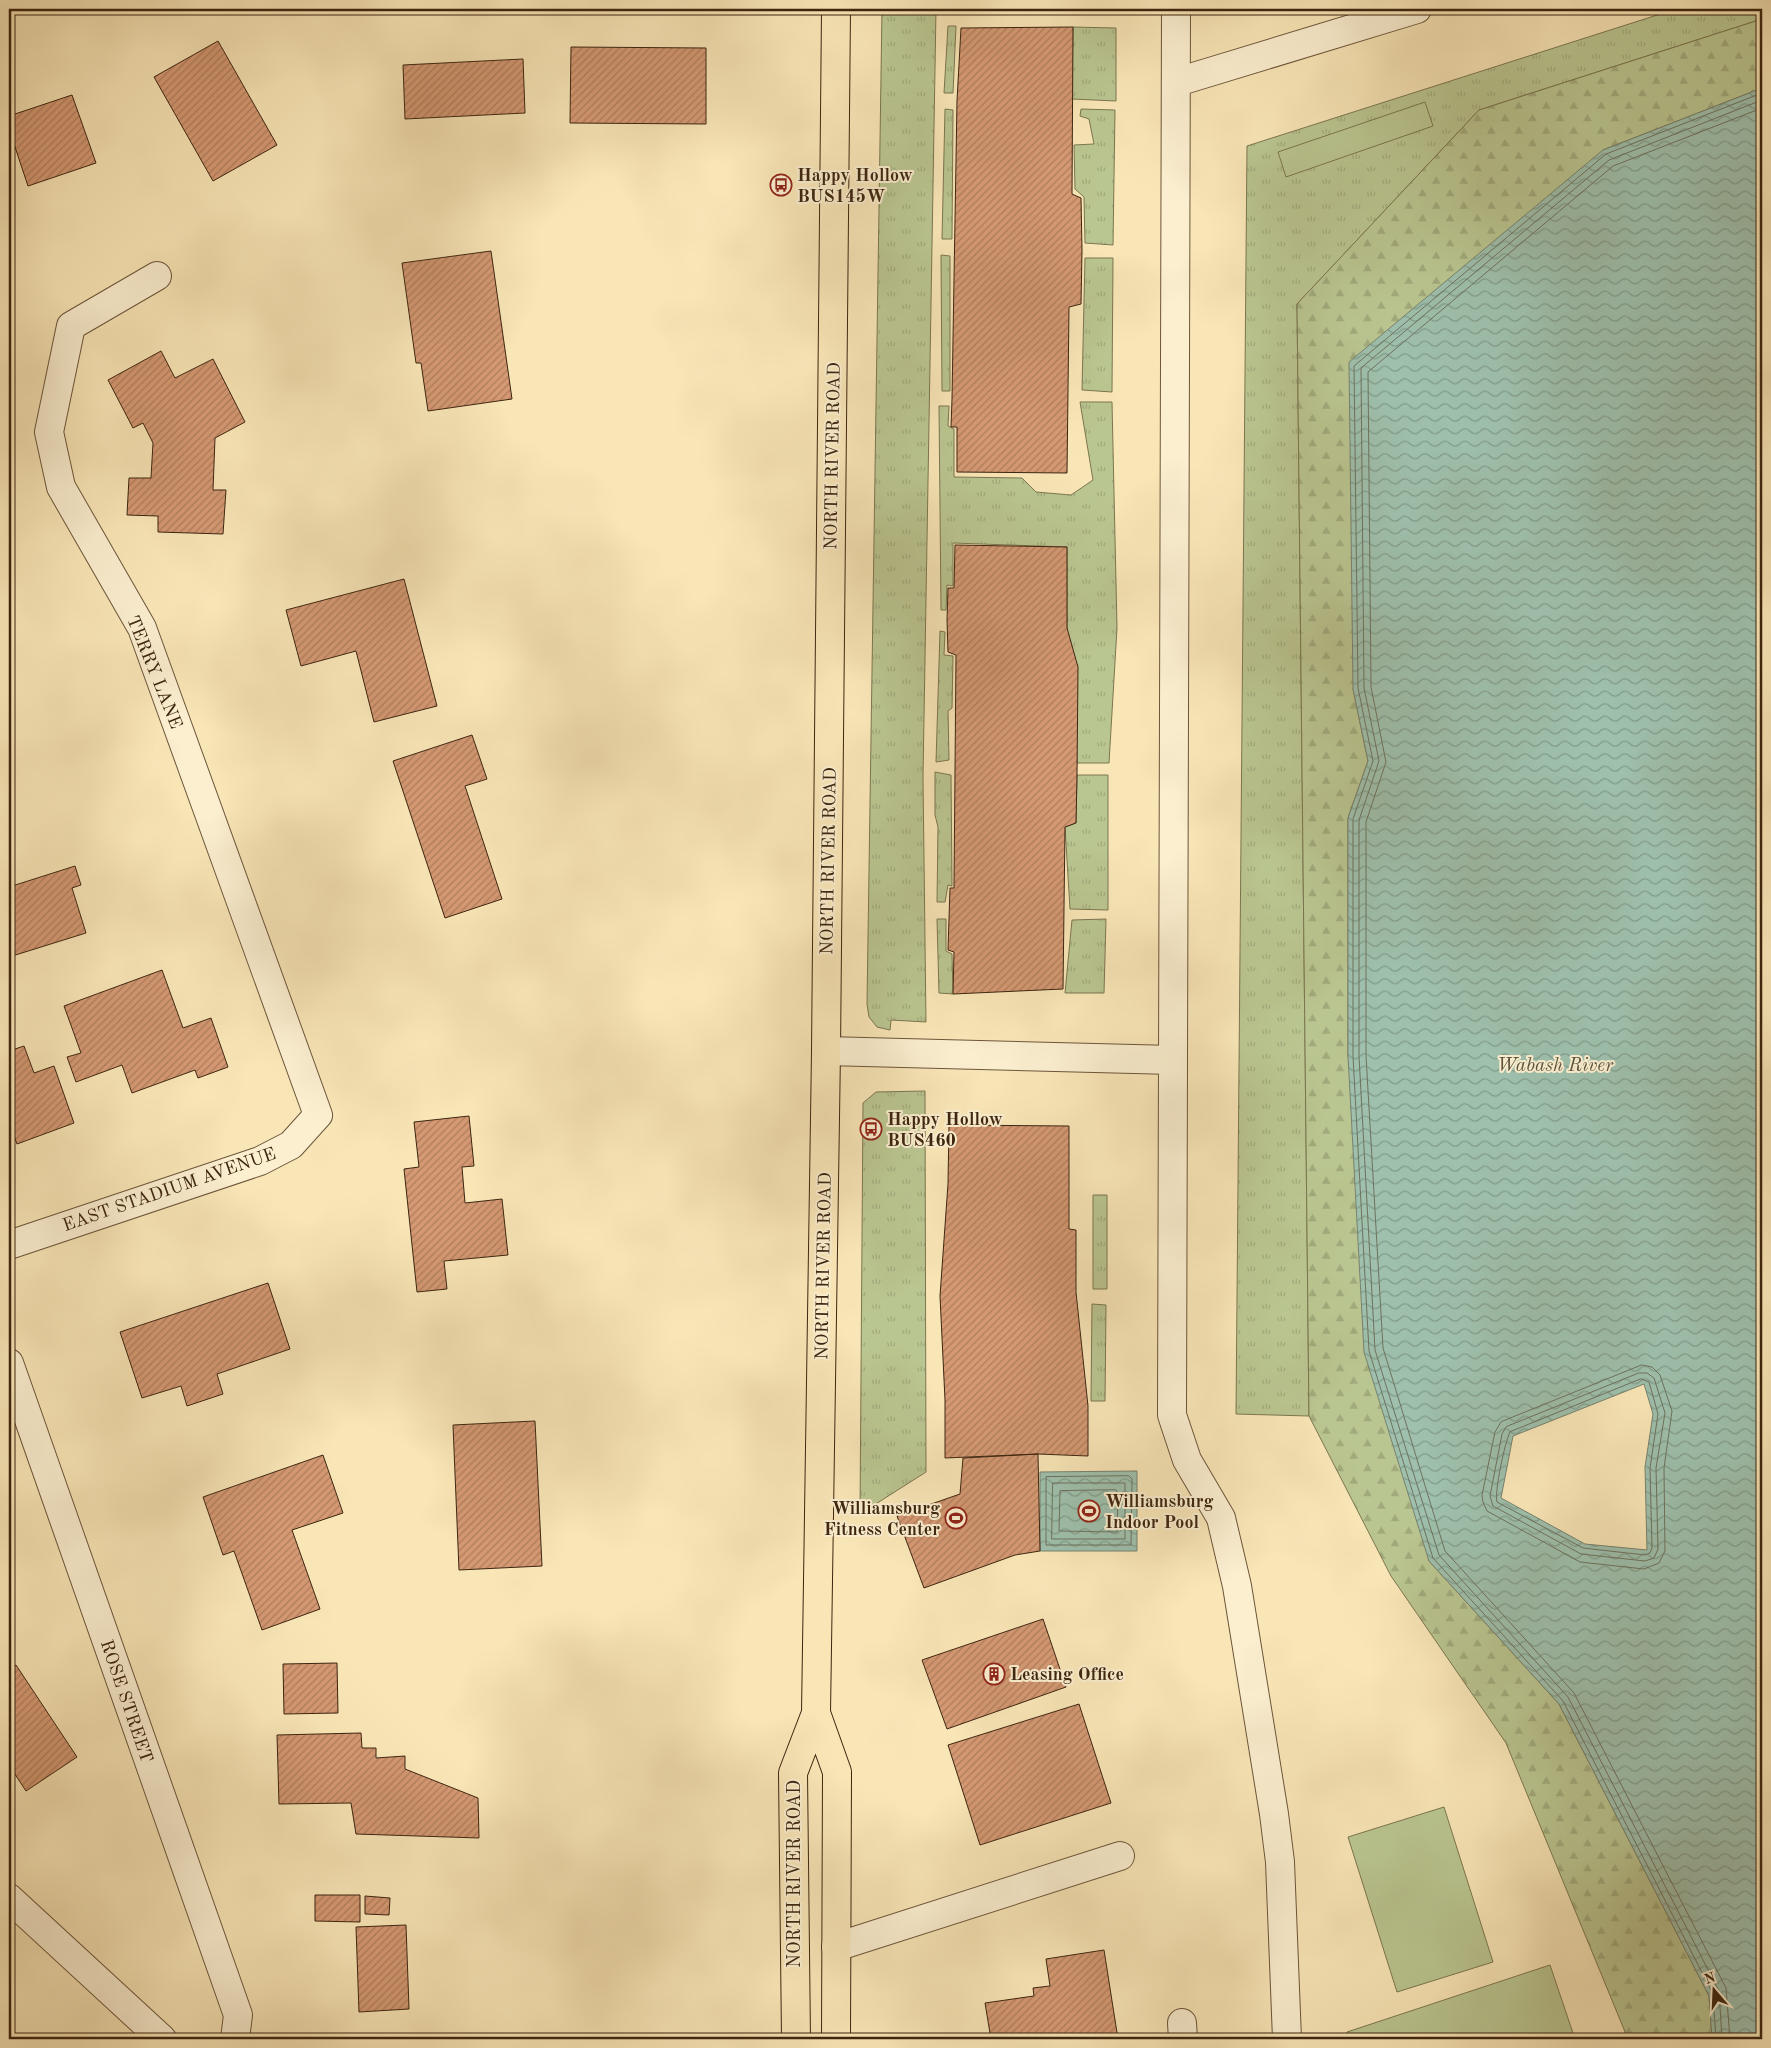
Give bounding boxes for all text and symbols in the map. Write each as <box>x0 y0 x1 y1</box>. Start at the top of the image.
place label: Happy Hollow BUS145W <box>797 167 913 206</box>
bus stop icon: Happy Hollow BUS145W <box>769 173 793 197</box>
street label: NORTH RIVER ROAD <box>822 362 844 550</box>
street label: TERRY LANE <box>123 613 185 732</box>
street label: NORTH RIVER ROAD <box>818 767 840 955</box>
water label: Wabash River <box>1497 1057 1614 1076</box>
place label: Happy Hollow BUS460 <box>887 1111 1003 1150</box>
bus stop icon: Happy Hollow BUS460 <box>859 1117 883 1141</box>
street label: EAST STADIUM AVENUE <box>60 1145 278 1235</box>
street label: NORTH RIVER ROAD <box>813 1172 835 1360</box>
place label: Williamsburg Indoor Pool <box>1105 1493 1213 1532</box>
sports icon: Williamsburg Indoor Pool <box>1077 1499 1101 1523</box>
place label: Williamsburg Fitness Center <box>824 1500 940 1539</box>
sports icon: Williamsburg Fitness Center <box>944 1506 968 1530</box>
street label: ROSE STREET <box>97 1638 156 1765</box>
building icon: Leasing Office <box>982 1662 1006 1686</box>
place label: Leasing Office <box>1010 1666 1124 1684</box>
street label: NORTH RIVER ROAD <box>786 1780 804 1968</box>
north arrow <box>1688 1966 1738 2016</box>
text: N <box>1703 1970 1718 1987</box>

